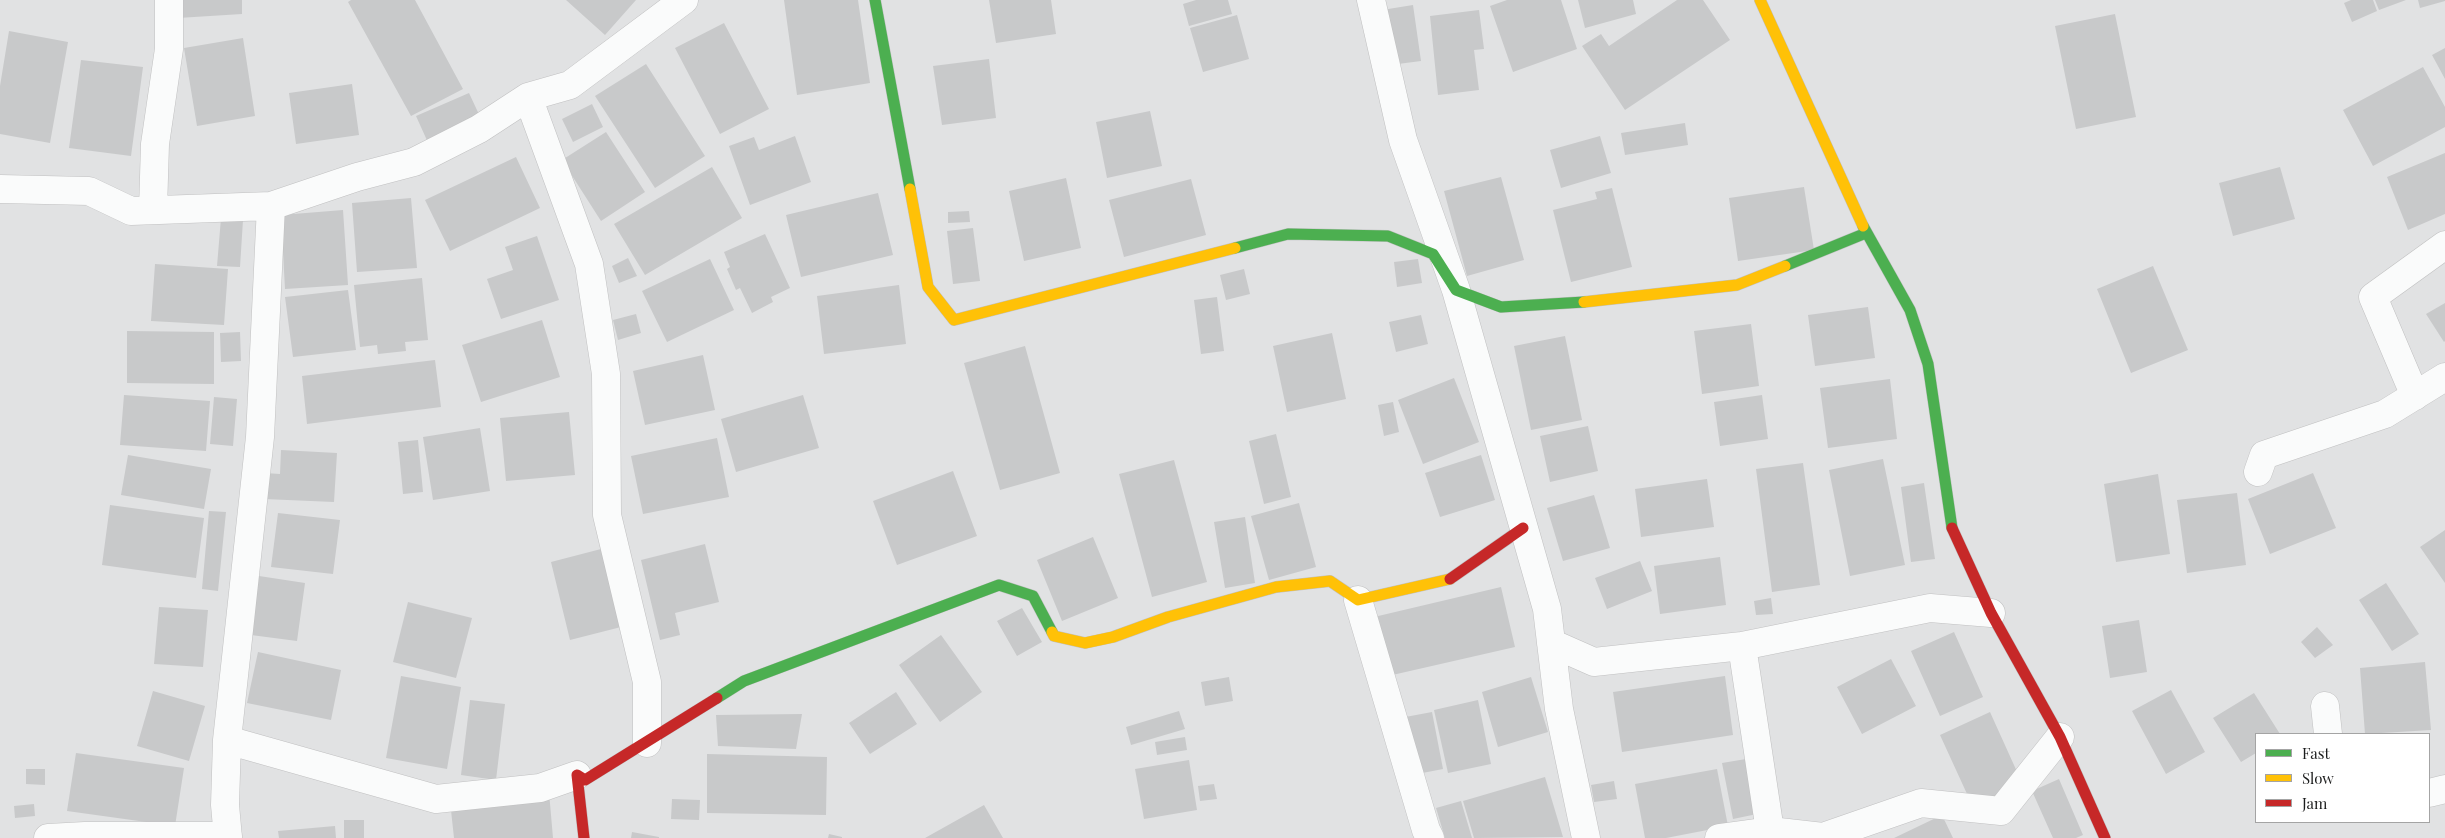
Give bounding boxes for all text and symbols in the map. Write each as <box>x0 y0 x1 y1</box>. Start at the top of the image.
legend <box>2255 733 2430 823</box>
text: Fast <box>2302 743 2330 763</box>
text: Slow <box>2302 768 2334 788</box>
text: Jam <box>2302 793 2327 813</box>

